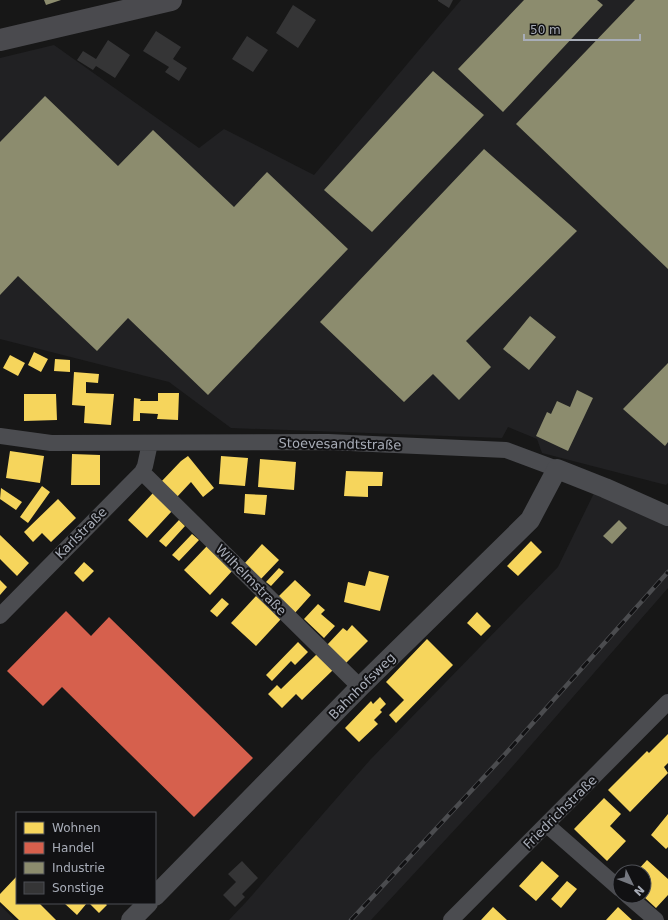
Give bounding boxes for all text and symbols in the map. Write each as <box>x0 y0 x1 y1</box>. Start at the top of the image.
scale bar <box>524 16 640 42</box>
text: 50 m <box>530 23 561 37</box>
street label: Stoevesandtstraße <box>279 435 401 453</box>
street label: Karlstraße <box>52 504 110 562</box>
street label: Wilhelmstraße <box>213 542 289 618</box>
street label: Bahnhofsweg <box>326 650 398 722</box>
street label: Friedrichstraße <box>520 772 600 852</box>
legend <box>16 812 156 904</box>
text: Wohnen <box>52 821 101 835</box>
text: Handel <box>52 841 94 855</box>
text: Industrie <box>52 861 105 875</box>
north arrow <box>612 864 652 904</box>
text: Sonstige <box>52 881 104 895</box>
text: N <box>631 883 647 898</box>

